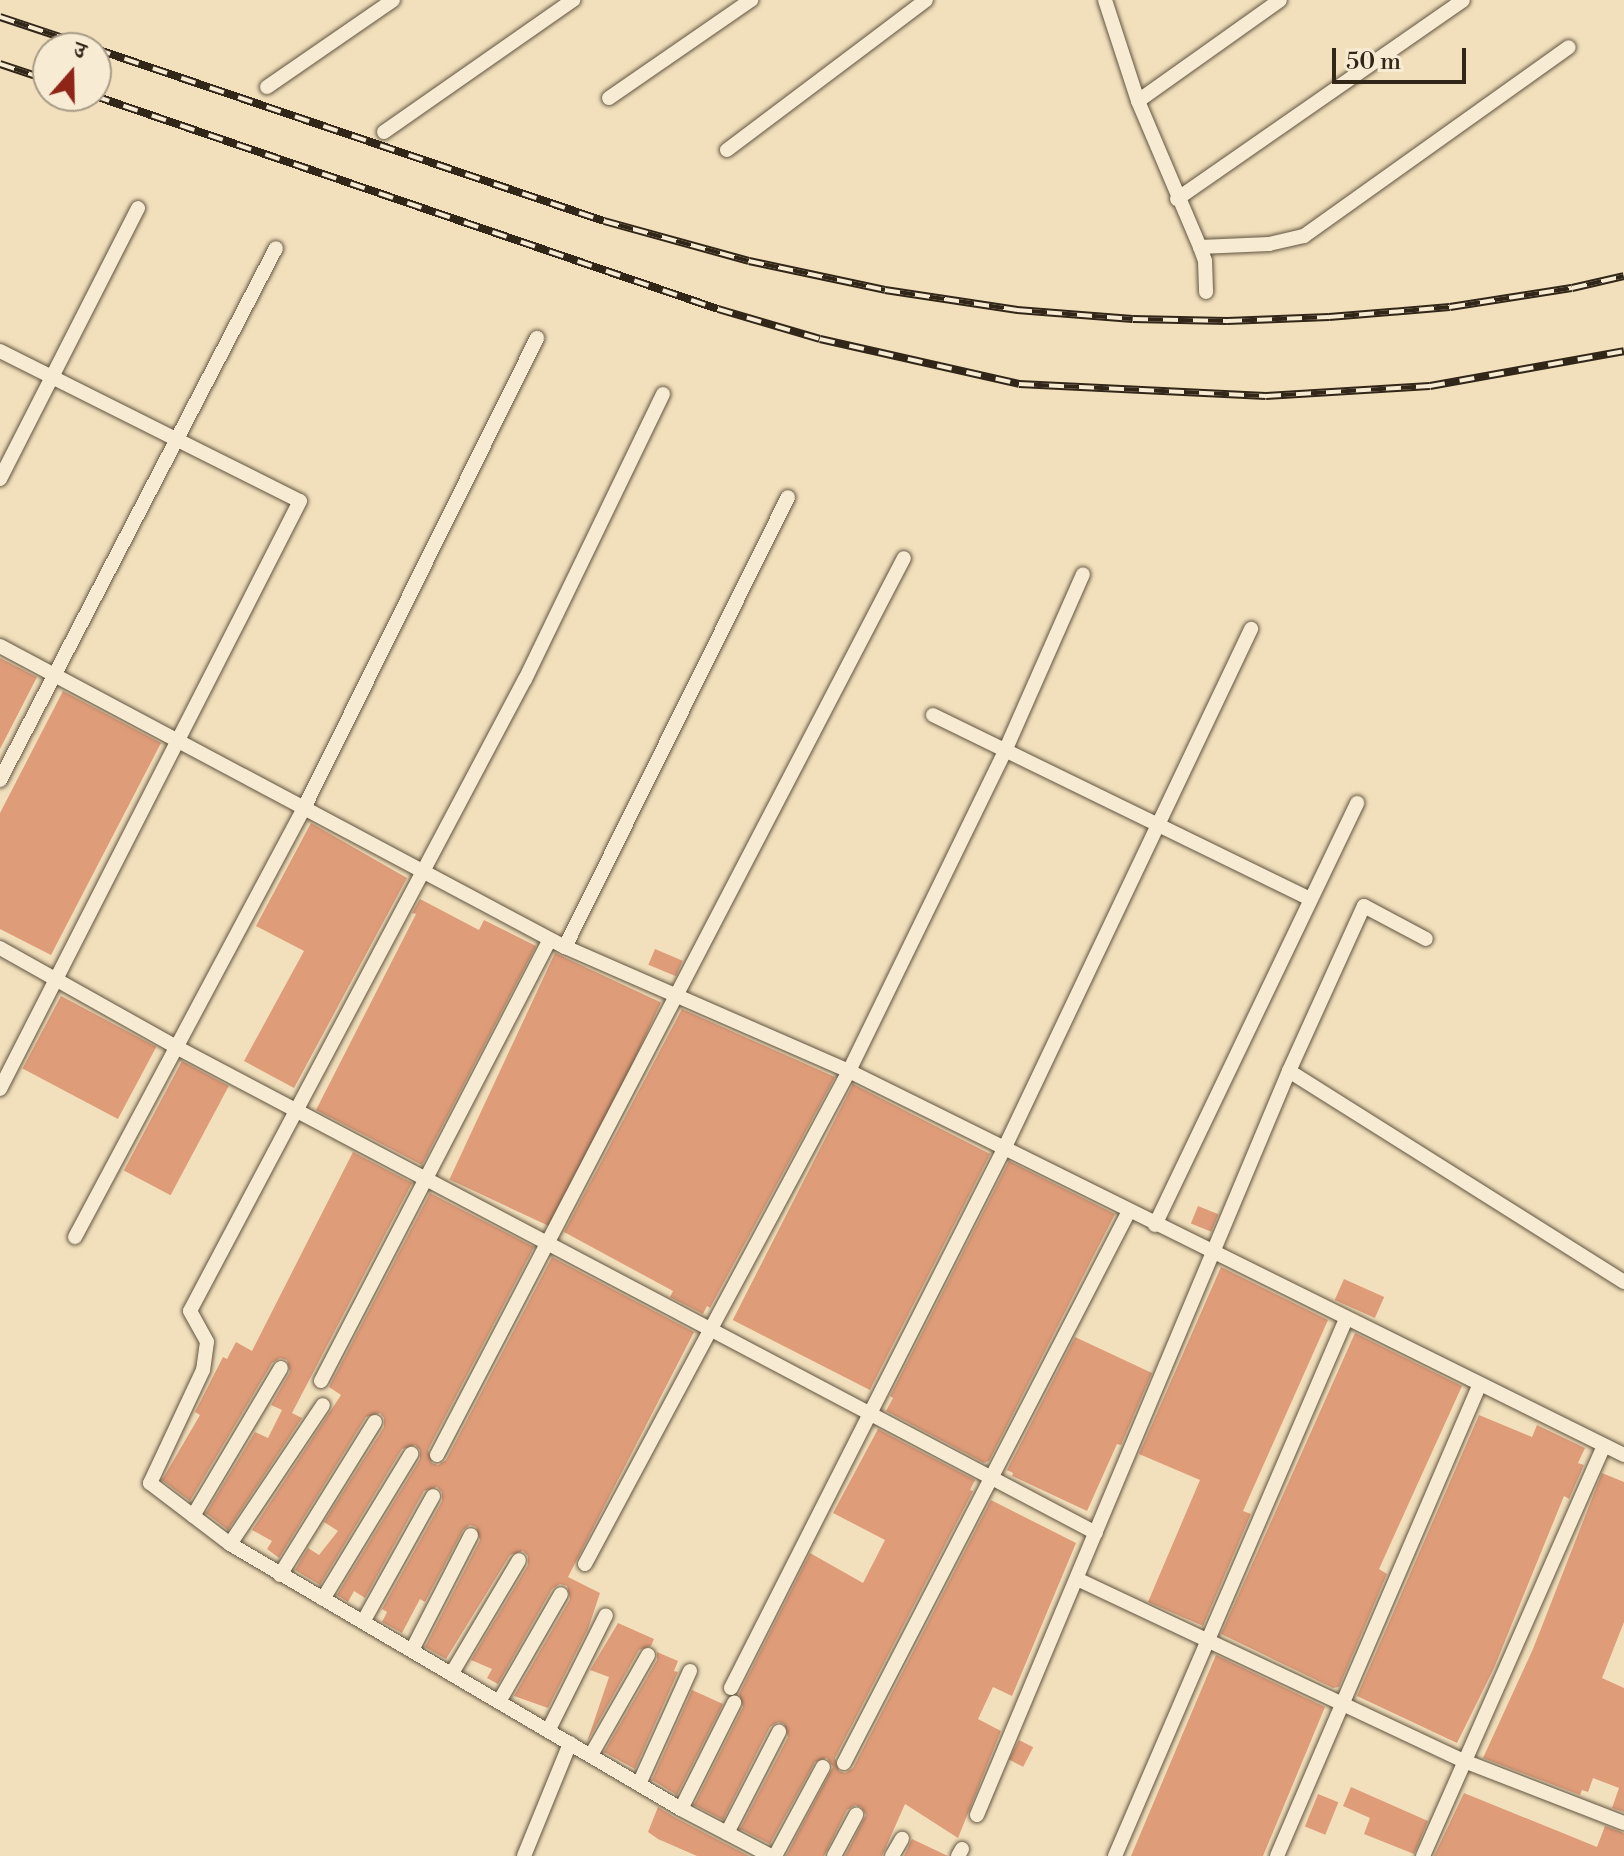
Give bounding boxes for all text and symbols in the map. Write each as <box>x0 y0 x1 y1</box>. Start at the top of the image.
north arrow <box>32 32 112 112</box>
scale bar <box>1336 32 1470 82</box>
text: उ <box>70 36 90 65</box>
text: 50 m <box>1346 47 1401 77</box>

